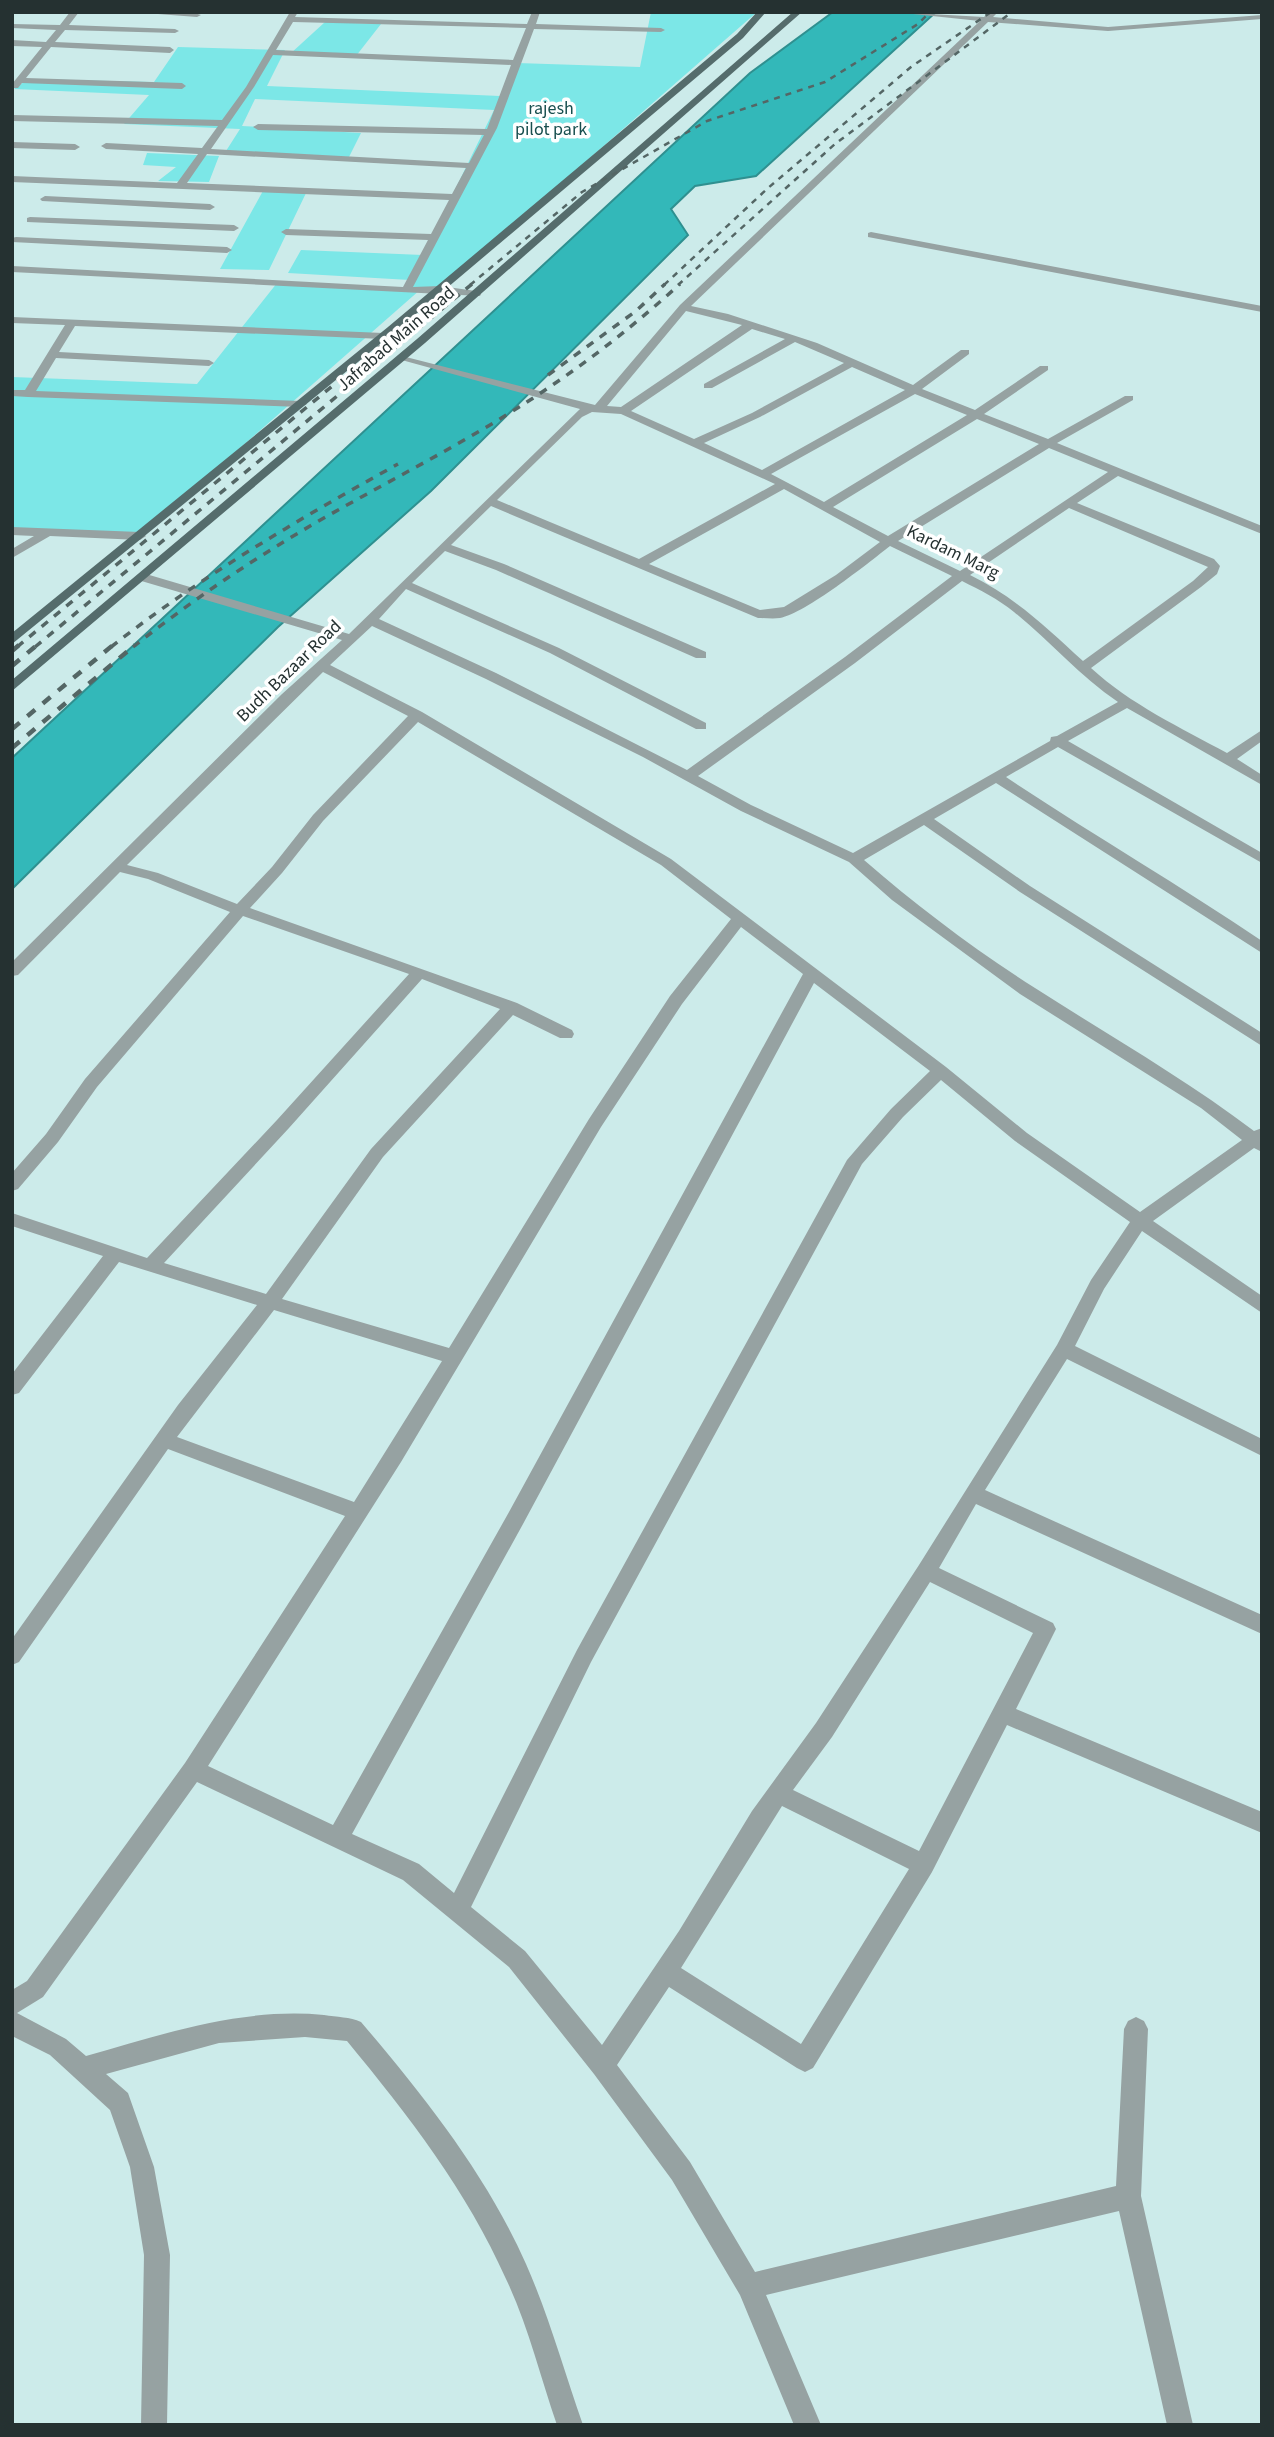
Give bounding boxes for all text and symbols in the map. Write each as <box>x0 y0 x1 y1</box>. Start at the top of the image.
park label: rajesh pilot park <box>515 96 587 142</box>
street label: Jafrabad Main Road <box>332 281 460 397</box>
street label: Kardam Marg <box>902 519 1004 585</box>
street label: Budh Bazaar Road <box>231 614 347 728</box>

